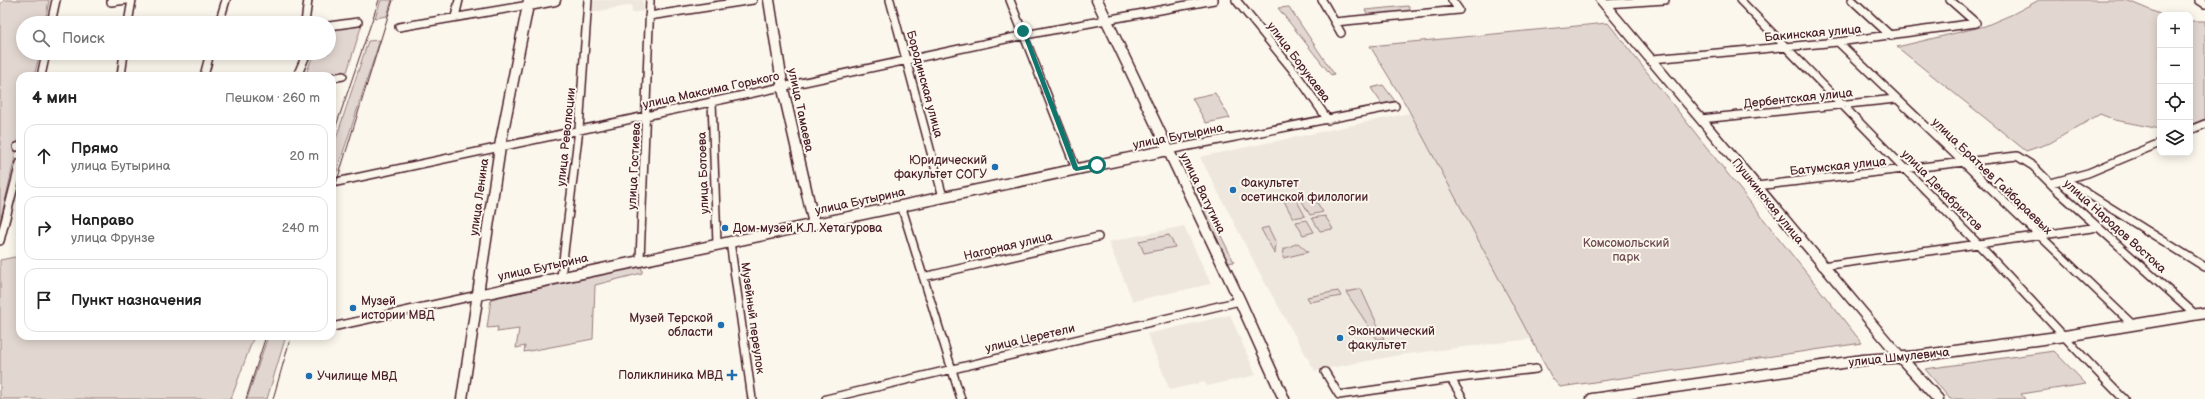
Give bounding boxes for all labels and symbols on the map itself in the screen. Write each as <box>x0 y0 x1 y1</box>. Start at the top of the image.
street label: улица Борукаева <box>1264 19 1334 105</box>
route end <box>1014 22 1032 40</box>
street label: Бакинская улица <box>1764 22 1862 45</box>
street label: Бородинская улица <box>903 29 946 139</box>
street label: улица Тамаева <box>784 67 817 154</box>
street label: улица Максима Горького <box>641 69 781 112</box>
street label: Дербентская улица <box>1743 85 1853 112</box>
street label: улица Революции <box>554 87 579 187</box>
street label: улица Братьев Гайбараевых <box>1928 115 2055 238</box>
street label: улица Бутырина <box>1132 120 1225 153</box>
street label: улица Гостиева <box>625 122 644 210</box>
street label: улица Ботоева <box>695 132 712 214</box>
street label: улица Декабристов <box>1898 147 1986 235</box>
street label: улица Ватутина <box>1176 150 1229 236</box>
place label: Юридический факультет СОГУ <box>894 153 987 182</box>
street label: Батумская улица <box>1789 154 1887 179</box>
street label: Пушкинская улица <box>1728 155 1807 247</box>
route start <box>1088 156 1106 174</box>
street label: улица Ленина <box>467 157 492 237</box>
marker: Юридический факультет СОГУ <box>990 162 1000 172</box>
place label: Факультет осетинской филологии <box>1241 176 1368 205</box>
street label: улица Народов Востока <box>2060 176 2169 276</box>
street label: улица Бутырина <box>814 185 907 218</box>
marker: Факультет осетинской филологии <box>1228 185 1238 195</box>
place label: Дом-музей К.Л. Хетагурова <box>733 221 882 236</box>
marker: Дом-музей К.Л. Хетагурова <box>720 223 730 233</box>
street label: Нагорная улица <box>962 229 1054 264</box>
park label: Комсомольский парк <box>1583 236 1669 265</box>
street label: улица Бутырина <box>497 251 590 284</box>
street label: Музейный переулок <box>737 261 768 375</box>
place label: Музей истории МВД <box>361 294 435 323</box>
marker: Музей истории МВД <box>348 303 358 313</box>
place label: Музей Терской области <box>629 311 713 340</box>
marker: Музей Терской области <box>716 320 726 330</box>
street label: улица Церетели <box>984 321 1076 356</box>
place label: Экономический факультет <box>1348 324 1435 353</box>
marker: Экономический факультет <box>1335 333 1345 343</box>
street label: улица Шмулевича <box>1848 345 1950 370</box>
place label: Поликлиника МВД <box>618 368 723 383</box>
place label: Училище МВД <box>317 369 398 384</box>
marker: Поликлиника МВД <box>726 369 738 381</box>
marker: Училище МВД <box>304 371 314 381</box>

